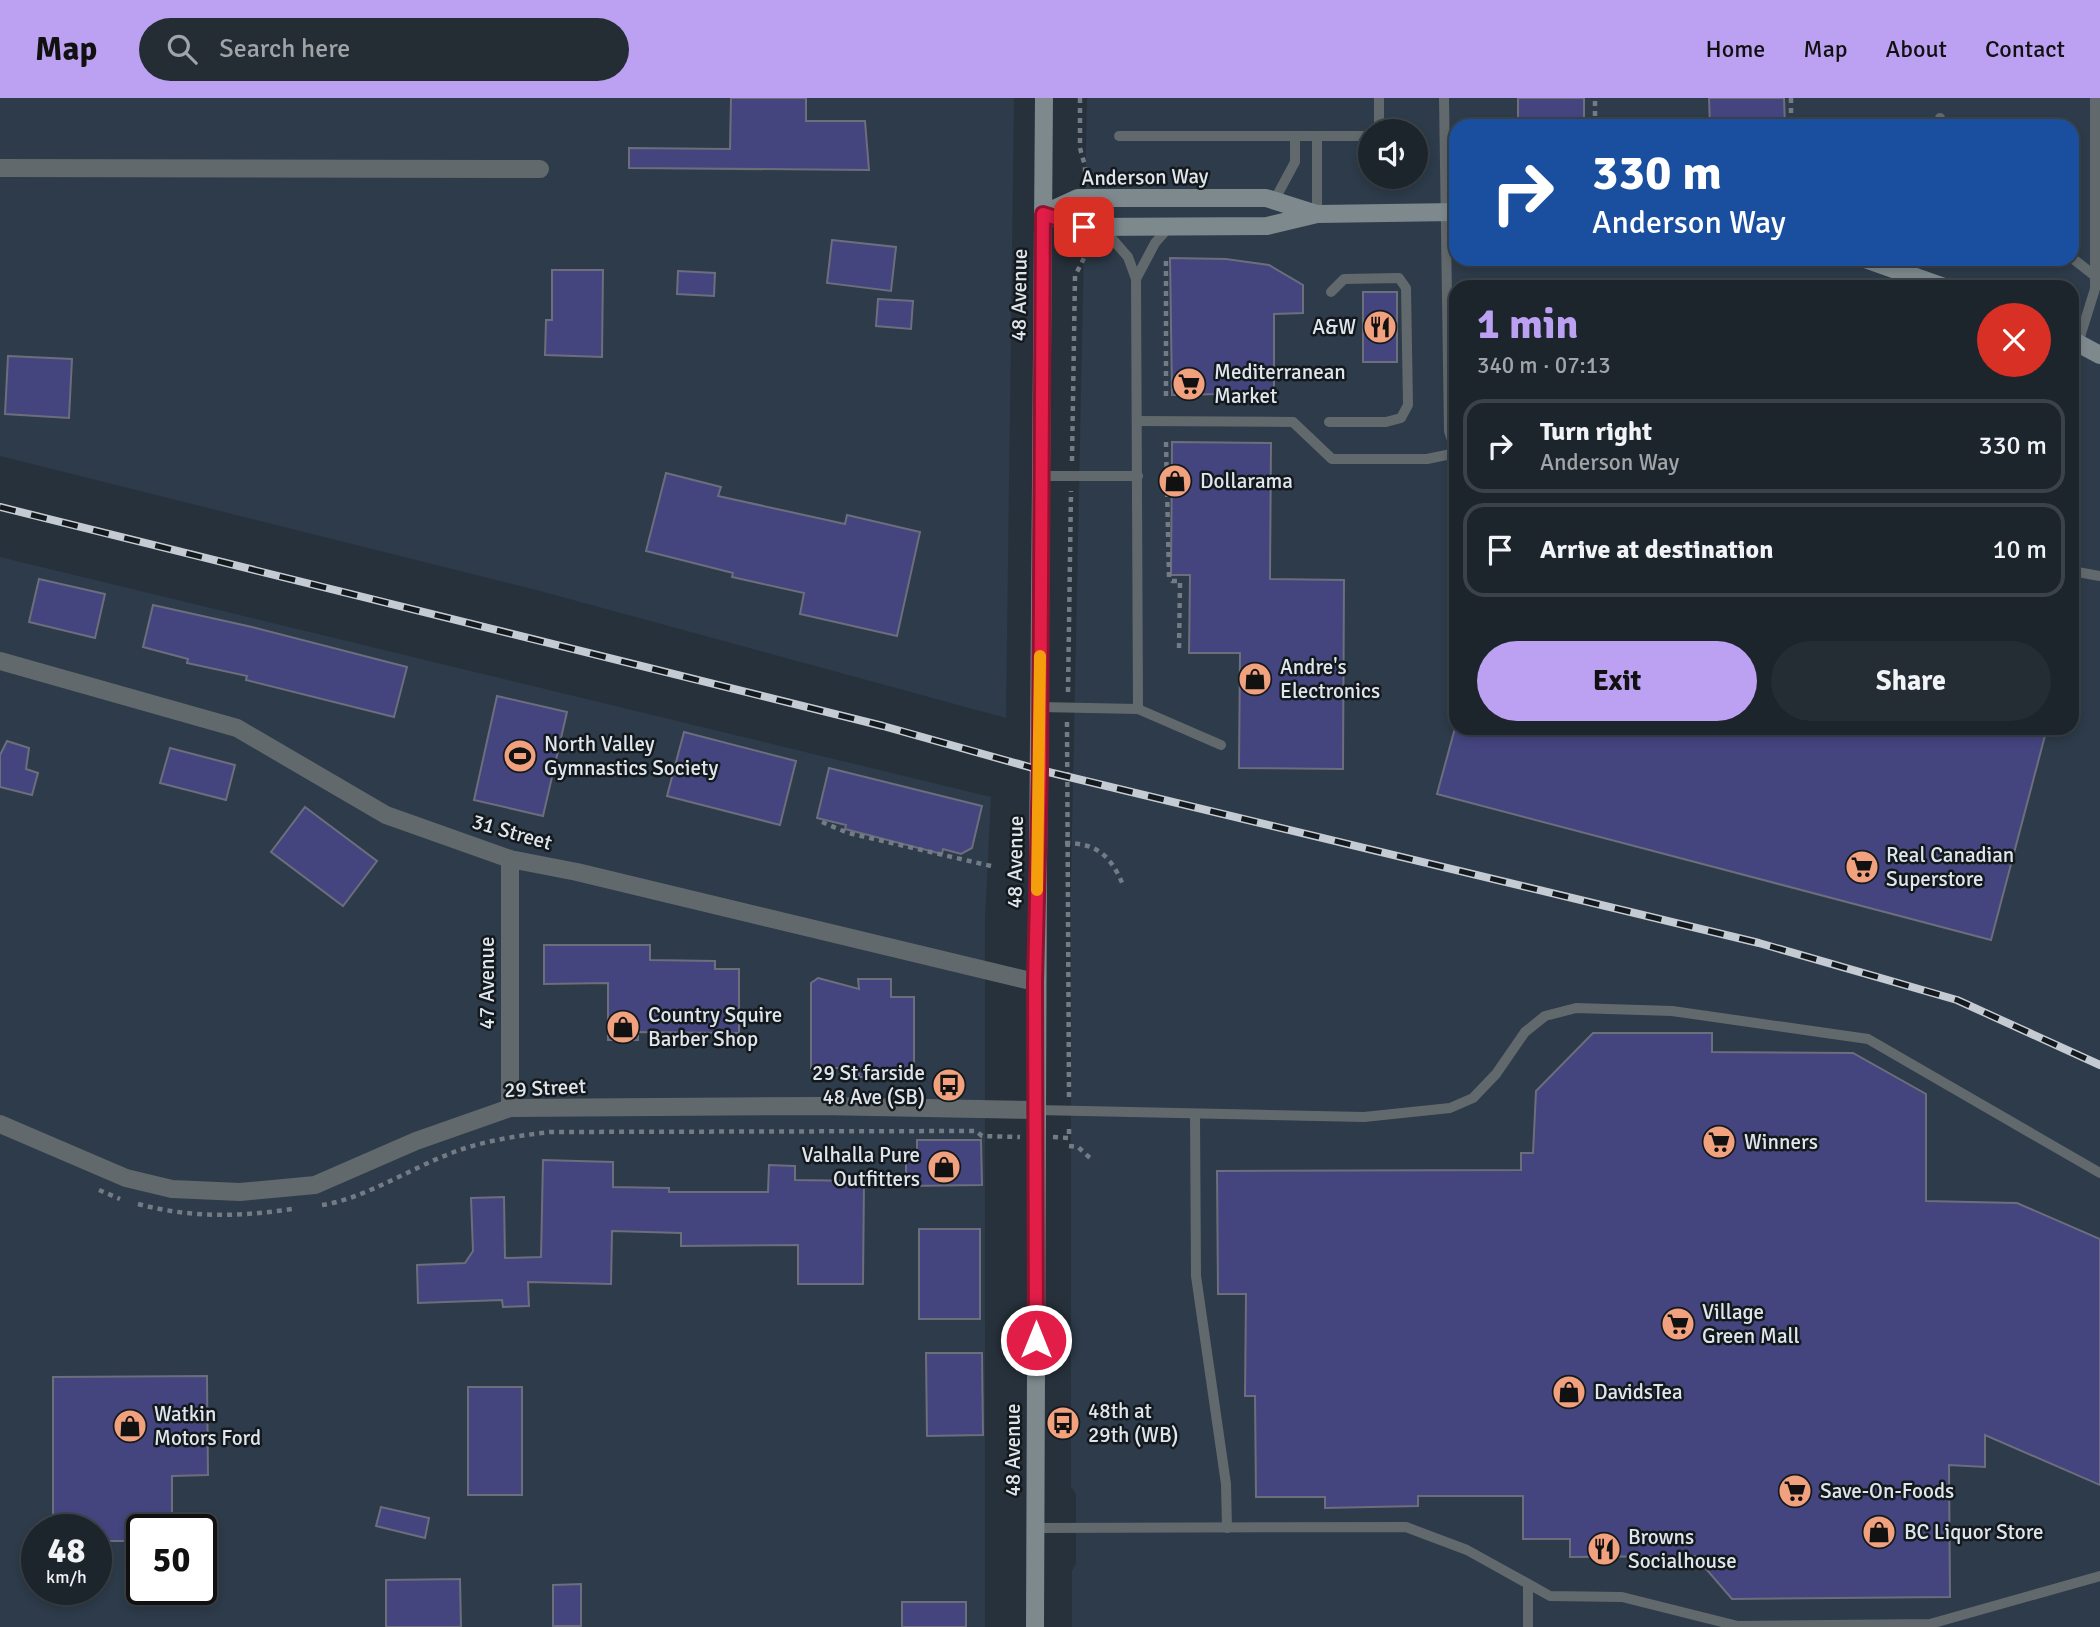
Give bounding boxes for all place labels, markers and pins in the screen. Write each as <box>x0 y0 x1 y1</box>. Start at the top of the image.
pin <box>1054 197 1114 257</box>
restaurant icon: A&W <box>1361 308 1399 346</box>
place label: A&W <box>1312 314 1356 340</box>
place label: Mediterranean Market <box>1214 359 1346 409</box>
supermarket icon: Mediterranean Market <box>1170 365 1208 403</box>
shop icon: Dollarama <box>1156 462 1194 500</box>
place label: Dollarama <box>1200 468 1293 494</box>
place label: Andre's Electronics <box>1280 654 1380 704</box>
shop icon: Andre's Electronics <box>1236 660 1274 698</box>
place label: North Valley Gymnastics Society <box>544 731 718 781</box>
sports icon: North Valley Gymnastics Society <box>501 737 539 775</box>
place label: Real Canadian Superstore <box>1886 842 2014 892</box>
supermarket icon: Real Canadian Superstore <box>1843 848 1881 886</box>
place label: Country Squire Barber Shop <box>648 1002 782 1052</box>
shop icon: Country Squire Barber Shop <box>604 1008 642 1046</box>
place label: 29 St farside 48 Ave (SB) <box>812 1060 925 1110</box>
bus stop icon: 29 St farside 48 Ave (SB) <box>930 1066 968 1104</box>
supermarket icon: Winners <box>1700 1123 1738 1161</box>
place label: Winners <box>1744 1129 1818 1155</box>
place label: Valhalla Pure Outfitters <box>802 1142 920 1192</box>
shop icon: Valhalla Pure Outfitters <box>925 1148 963 1186</box>
place label: Village Green Mall <box>1702 1299 1800 1349</box>
supermarket icon: Village Green Mall <box>1659 1305 1697 1343</box>
shop icon: DavidsTea <box>1550 1373 1588 1411</box>
place label: DavidsTea <box>1594 1379 1683 1405</box>
place label: 48th at 29th (WB) <box>1088 1398 1179 1448</box>
place label: Watkin Motors Ford <box>154 1401 261 1451</box>
bus stop icon: 48th at 29th (WB) <box>1044 1404 1082 1442</box>
shop icon: Watkin Motors Ford <box>111 1407 149 1445</box>
supermarket icon: Save-On-Foods <box>1776 1472 1814 1510</box>
place label: Save-On-Foods <box>1820 1478 1954 1504</box>
shop icon: BC Liquor Store <box>1860 1513 1898 1551</box>
place label: BC Liquor Store <box>1904 1519 2044 1545</box>
place label: Browns Socialhouse <box>1628 1524 1737 1574</box>
restaurant icon: Browns Socialhouse <box>1585 1530 1623 1568</box>

